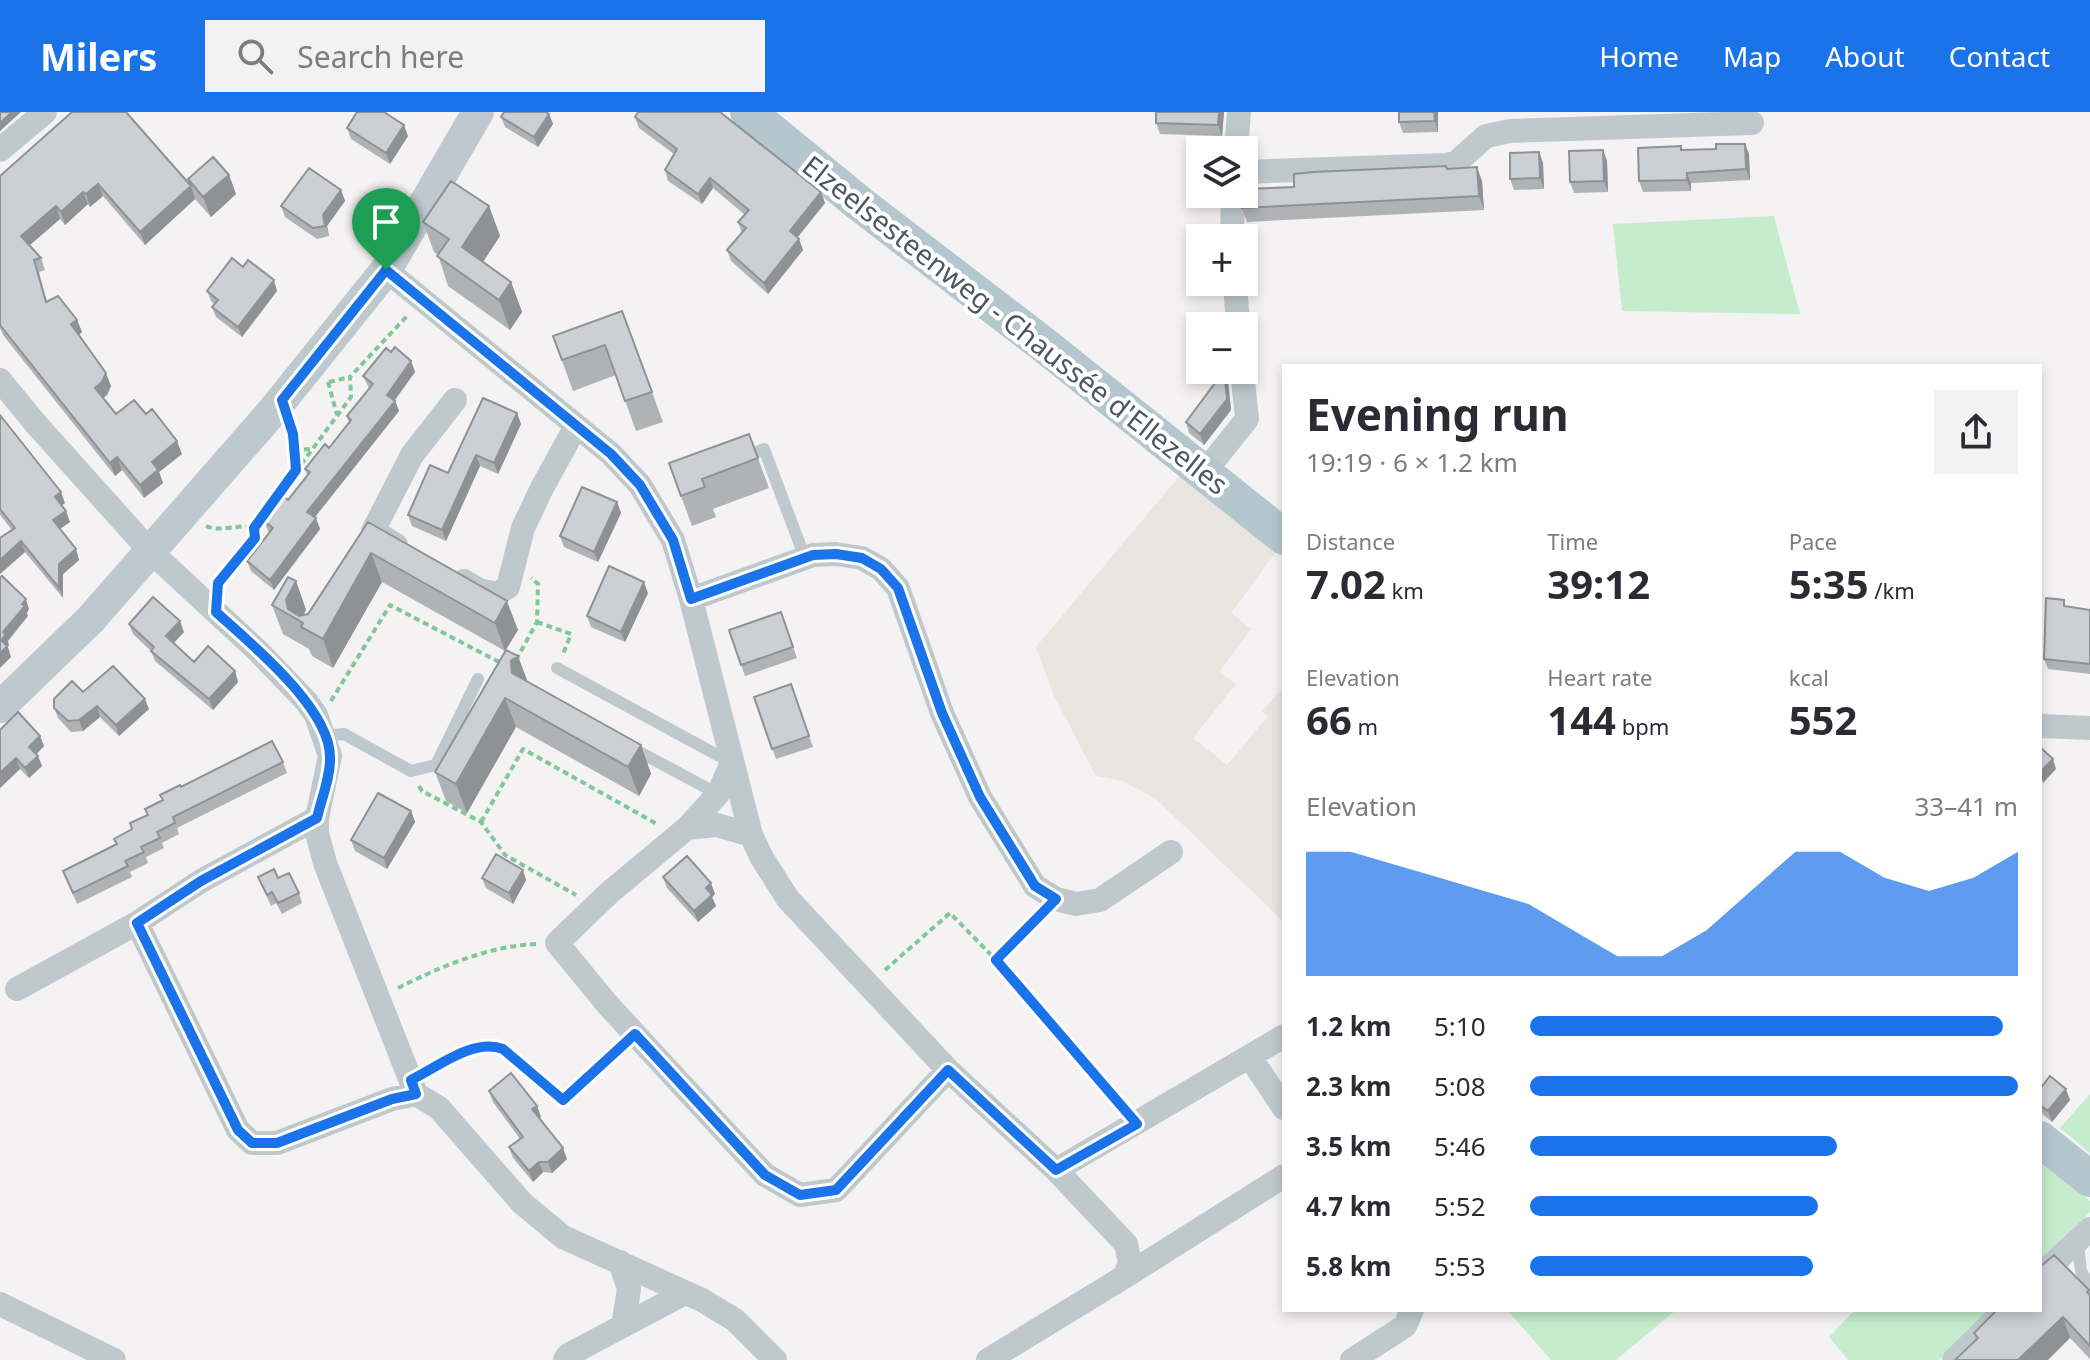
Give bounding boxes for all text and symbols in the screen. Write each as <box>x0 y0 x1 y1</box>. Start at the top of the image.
search box <box>205 20 765 92</box>
text: Milers <box>40 30 157 82</box>
icon: search <box>233 34 277 78</box>
text: Search here <box>297 36 464 77</box>
text: Home <box>1599 37 1679 75</box>
text: Map <box>1723 37 1781 75</box>
text: About <box>1825 37 1905 75</box>
text: Contact <box>1949 37 2050 75</box>
map controls <box>1186 136 1258 384</box>
button: layers <box>1186 136 1258 208</box>
street label: Elzeelsesteenweg - Chaussée d'Ellezelles <box>795 146 1236 502</box>
pin <box>352 188 420 270</box>
icon: arrive <box>364 200 408 244</box>
button: + <box>1186 224 1258 296</box>
button: − <box>1186 312 1258 384</box>
text: Evening run <box>1306 384 1569 444</box>
button: share <box>1934 390 2018 474</box>
text: 19:19 · 6 × 1.2 km <box>1306 444 1518 480</box>
text: Distance <box>1306 526 1395 556</box>
text: Time <box>1547 526 1598 556</box>
text: Pace <box>1789 526 1837 556</box>
text: 7.02 <box>1306 556 1386 611</box>
text: 39:12 <box>1547 556 1650 611</box>
text: 5:35 <box>1789 556 1869 611</box>
text: km <box>1386 575 1424 605</box>
text: /km <box>1869 575 1915 605</box>
text: Elevation <box>1306 662 1400 692</box>
text: Heart rate <box>1547 662 1652 692</box>
text: kcal <box>1789 662 1829 692</box>
text: 66 <box>1306 692 1352 747</box>
text: 144 <box>1547 692 1616 747</box>
text: 552 <box>1789 692 1857 747</box>
text: m <box>1352 711 1378 741</box>
text: bpm <box>1616 711 1669 741</box>
text: Elevation <box>1306 788 1417 824</box>
text: 33–41 m <box>1914 788 2018 824</box>
text: 1.2 km <box>1306 1008 1391 1044</box>
text: 5:10 <box>1434 1008 1486 1044</box>
text: 2.3 km <box>1306 1068 1391 1104</box>
text: 5:08 <box>1434 1068 1486 1104</box>
text: 3.5 km <box>1306 1128 1391 1164</box>
text: 5:46 <box>1434 1128 1486 1164</box>
text: 4.7 km <box>1306 1188 1391 1224</box>
text: 5:52 <box>1434 1188 1486 1224</box>
text: 5.8 km <box>1306 1248 1391 1284</box>
text: 5:53 <box>1434 1248 1486 1284</box>

